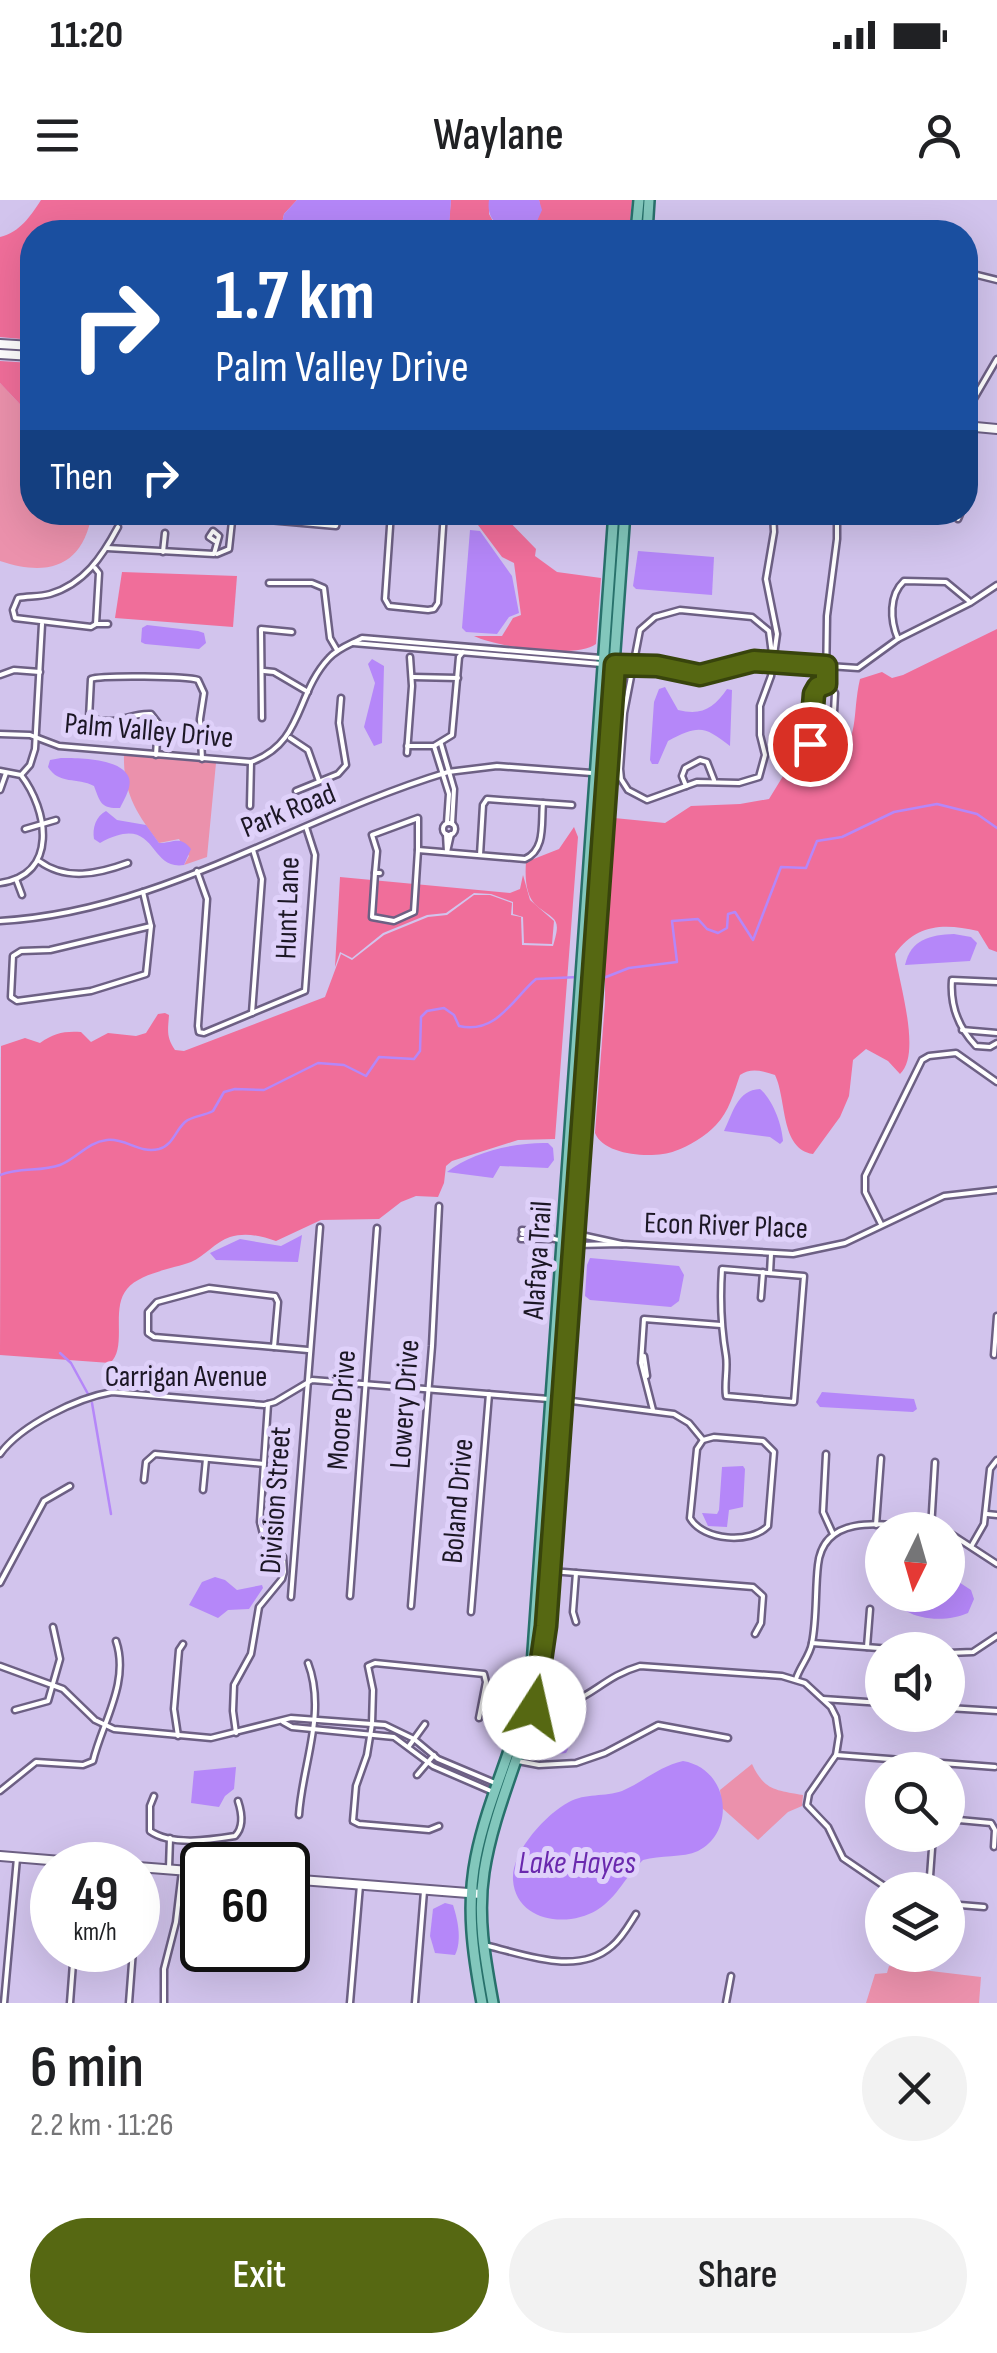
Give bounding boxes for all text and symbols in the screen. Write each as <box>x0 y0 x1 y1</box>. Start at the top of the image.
text: 11:20 <box>50 13 123 58</box>
icon: menu <box>30 108 85 163</box>
text: Waylane <box>433 108 564 163</box>
icon: person <box>912 108 967 163</box>
text: 1.7 km <box>215 255 375 339</box>
icon: right <box>50 260 180 390</box>
text: Palm Valley Drive <box>215 340 469 395</box>
icon: right <box>133 450 188 505</box>
text: Then <box>50 455 113 500</box>
pin <box>768 702 853 787</box>
street label: Palm Valley Drive <box>63 706 235 756</box>
icon: arrive <box>783 717 838 772</box>
street label: Park Road <box>236 776 341 846</box>
street label: Hunt Lane <box>268 856 308 960</box>
street label: Alafaya Trail <box>516 1200 560 1321</box>
street label: Econ River Place <box>643 1205 809 1247</box>
street label: Lowery Drive <box>383 1338 427 1470</box>
street label: Moore Drive <box>320 1349 364 1471</box>
street label: Carrigan Avenue <box>105 1359 267 1395</box>
street label: Division Street <box>253 1425 299 1575</box>
street label: Boland Drive <box>435 1437 481 1565</box>
north arrow <box>865 1512 965 1612</box>
map controls <box>865 1512 965 1972</box>
button: sound <box>865 1632 965 1732</box>
position arrow <box>482 1656 586 1760</box>
button: search <box>865 1752 965 1852</box>
speed limit sign: 60 <box>180 1842 310 1972</box>
water label: Lake Hayes <box>518 1844 637 1883</box>
text: 49 <box>71 1865 119 1925</box>
button: layers <box>865 1872 965 1972</box>
text: km/h <box>73 1917 117 1948</box>
text: 6 min <box>30 2032 144 2104</box>
button: close <box>862 2036 967 2141</box>
text: 2.2 km · 11:26 <box>30 2106 174 2145</box>
button: Exit <box>30 2218 489 2333</box>
button: Share <box>509 2218 967 2333</box>

